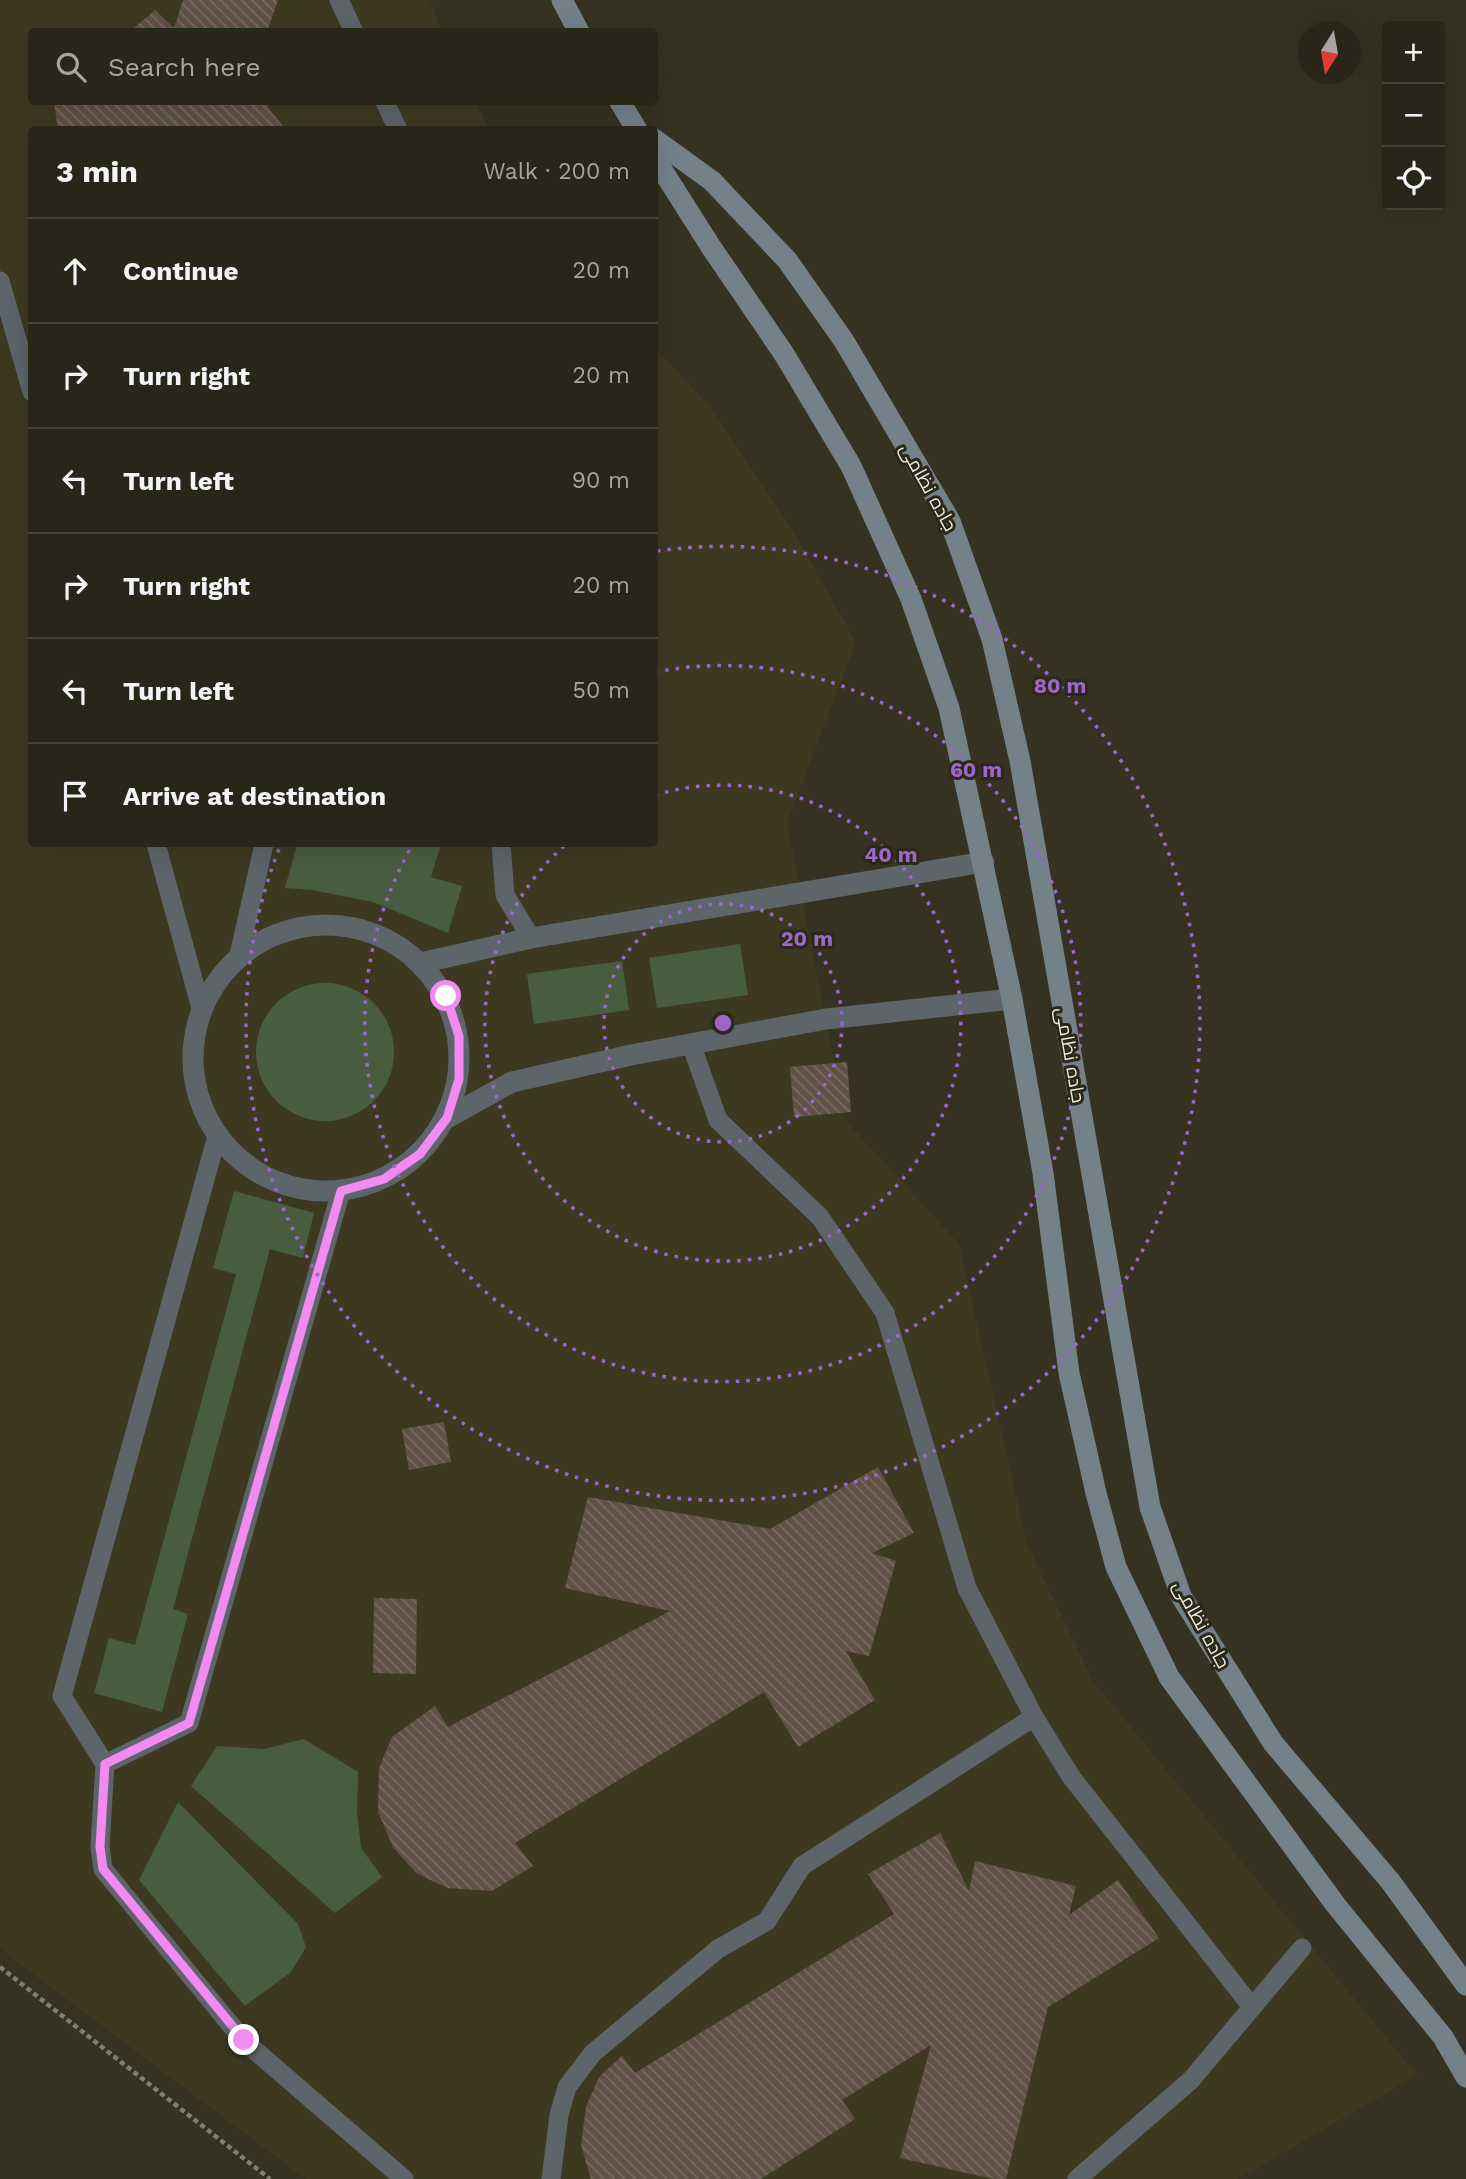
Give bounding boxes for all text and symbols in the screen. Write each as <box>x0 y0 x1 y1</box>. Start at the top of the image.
north arrow <box>1298 21 1361 84</box>
map controls <box>1382 21 1445 210</box>
button: + <box>1382 21 1445 84</box>
search box <box>28 28 658 105</box>
icon: search <box>52 48 90 86</box>
text: Search here <box>108 52 260 82</box>
button: − <box>1382 84 1445 147</box>
button: locate <box>1382 147 1445 210</box>
text: 3 min <box>56 154 138 189</box>
text: Walk · 200 m <box>484 158 630 185</box>
icon: ahead <box>56 252 94 290</box>
text: Continue <box>123 256 239 286</box>
text: 20 m <box>573 257 630 284</box>
icon: right <box>56 357 94 395</box>
text: Turn right <box>123 361 250 391</box>
text: 20 m <box>573 362 630 389</box>
street label: جاده نظامی <box>895 439 962 535</box>
icon: left <box>56 462 94 500</box>
text: Turn left <box>123 466 234 496</box>
text: 90 m <box>572 467 630 494</box>
icon: right <box>56 567 94 605</box>
text: Turn right <box>123 571 250 601</box>
text: 20 m <box>573 572 630 599</box>
icon: left <box>56 672 94 710</box>
text: 80 m <box>1034 673 1086 698</box>
text: Turn left <box>123 676 234 706</box>
text: 50 m <box>573 677 630 704</box>
text: 60 m <box>950 757 1002 782</box>
icon: arrive <box>56 777 94 815</box>
text: Arrive at destination <box>123 781 386 811</box>
text: 40 m <box>865 842 917 867</box>
text: 20 m <box>781 926 833 951</box>
route start <box>430 980 461 1011</box>
street label: جاده نظامی <box>1051 1005 1090 1105</box>
centre of rings <box>711 1011 735 1035</box>
street label: جاده نظامی <box>1168 1576 1235 1672</box>
route end <box>228 2024 259 2055</box>

